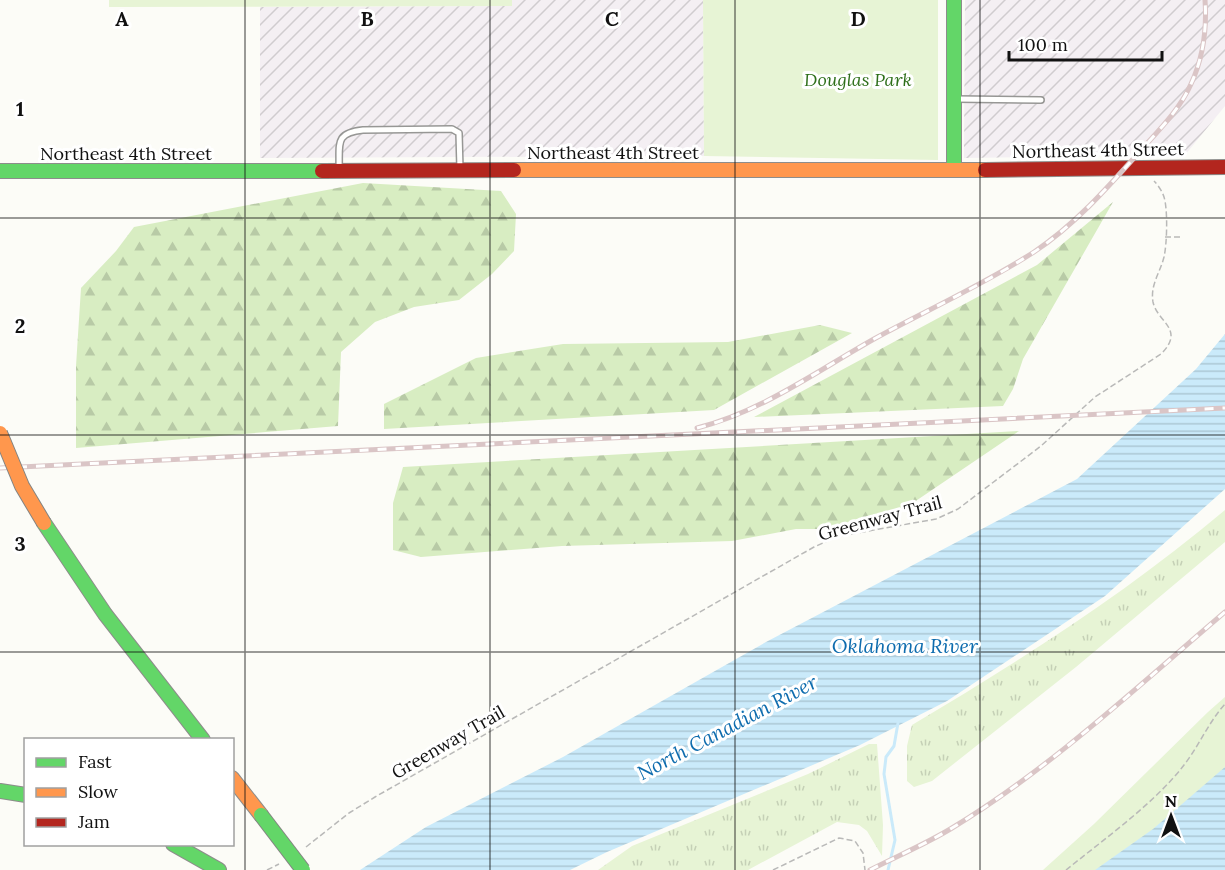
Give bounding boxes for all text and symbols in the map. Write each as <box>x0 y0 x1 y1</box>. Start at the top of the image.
text: A <box>115 6 129 31</box>
text: B <box>360 6 374 31</box>
text: C <box>605 6 619 31</box>
text: D <box>850 6 866 31</box>
scale bar <box>1009 24 1162 62</box>
text: 100 m <box>1018 33 1068 56</box>
park label: Douglas Park <box>804 68 912 91</box>
text: 1 <box>16 96 24 121</box>
street label: Northeast 4th Street <box>1012 137 1184 163</box>
street label: Northeast 4th Street <box>527 141 699 164</box>
street label: Northeast 4th Street <box>40 142 212 165</box>
text: 2 <box>15 313 25 338</box>
street label: Greenway Trail <box>816 490 944 546</box>
text: 3 <box>14 531 26 556</box>
water label: Oklahoma River <box>832 633 979 658</box>
water label: North Canadian River <box>633 668 822 785</box>
street label: Greenway Trail <box>387 700 509 784</box>
legend <box>24 738 234 846</box>
text: Fast <box>78 750 112 773</box>
text: Slow <box>78 780 118 803</box>
north arrow <box>1141 786 1201 846</box>
text: N <box>1165 791 1177 811</box>
text: Jam <box>77 810 110 833</box>

